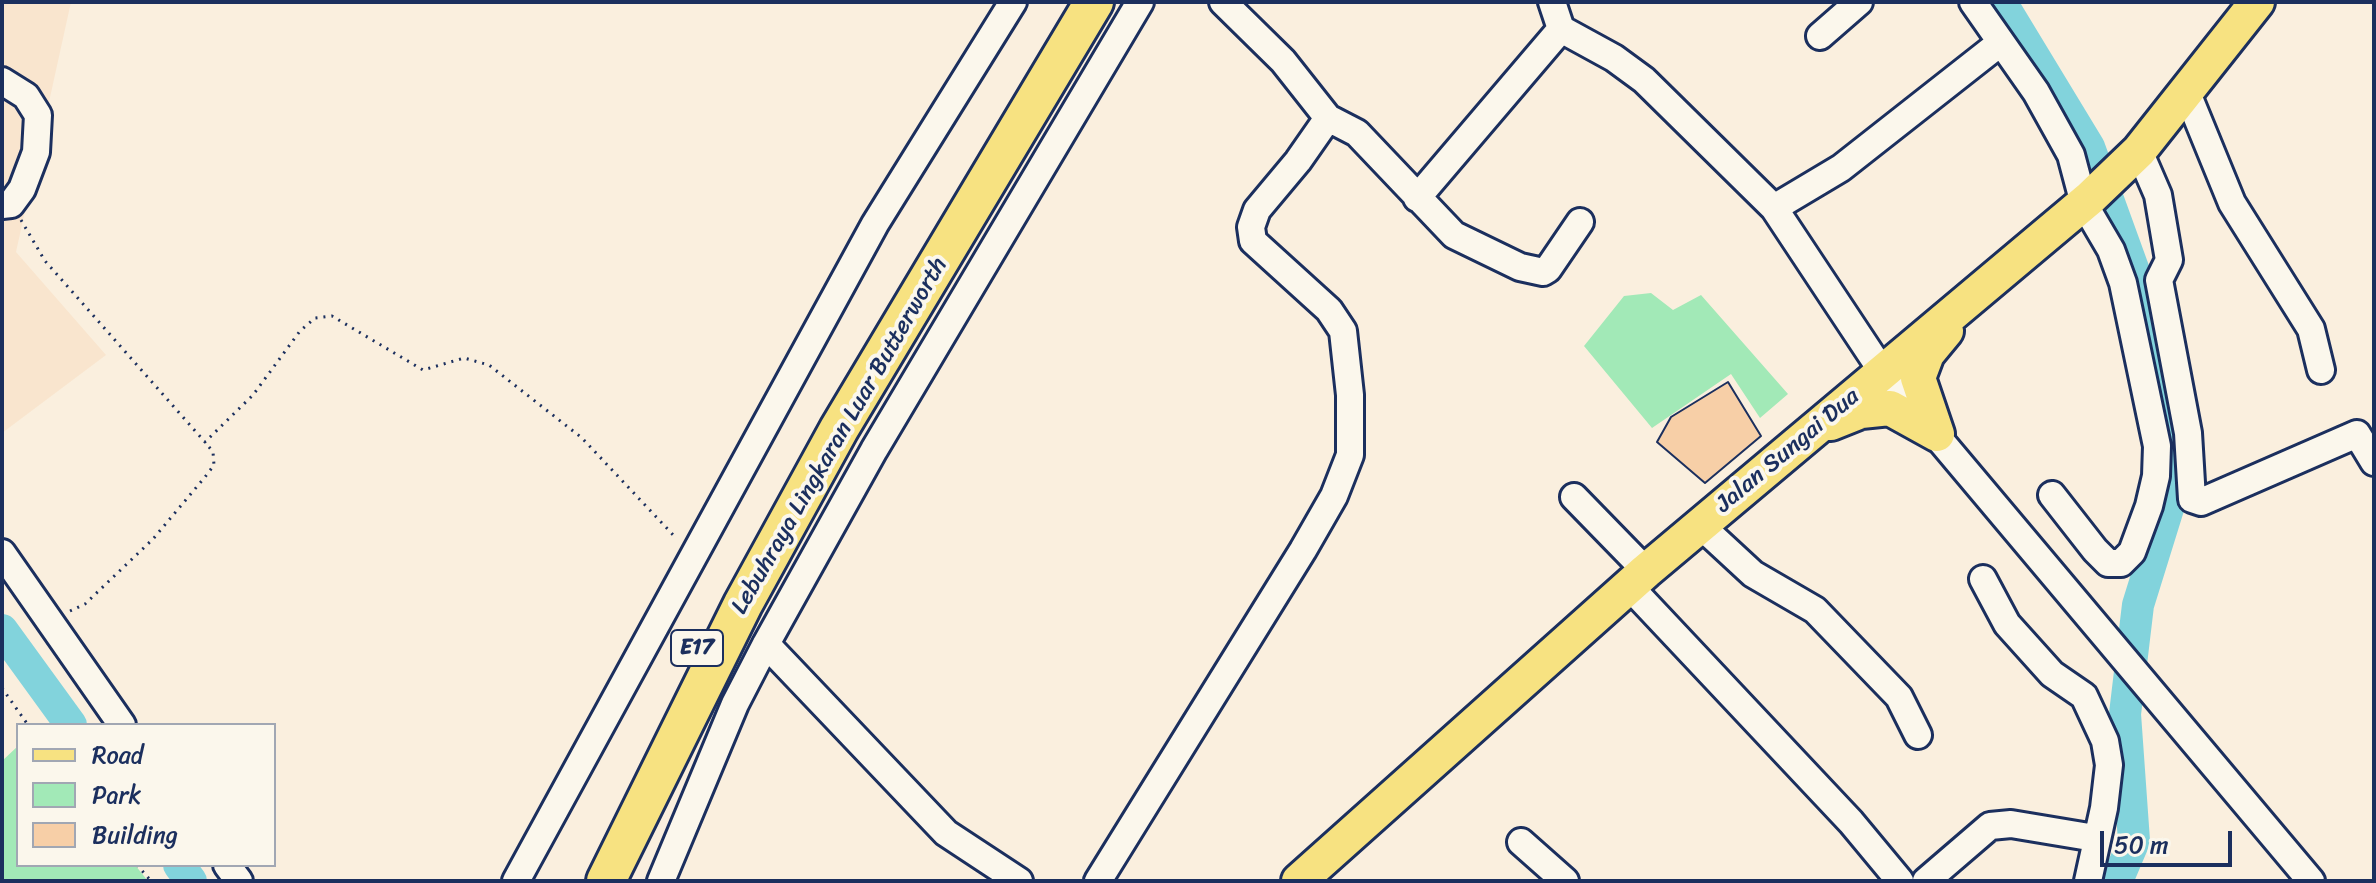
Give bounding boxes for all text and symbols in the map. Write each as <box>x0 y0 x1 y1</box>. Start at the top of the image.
street label: Lebuhraya Lingkaran Luar Butterworth <box>726 253 954 619</box>
street label: Jalan Sungai Dua <box>1710 383 1866 519</box>
road number: E17 <box>671 630 723 666</box>
legend <box>16 723 276 867</box>
text: Road <box>92 734 143 776</box>
text: Park <box>92 774 141 816</box>
text: Building <box>92 814 178 856</box>
scale bar <box>2104 815 2236 865</box>
text: 50 m <box>2114 824 2169 866</box>

